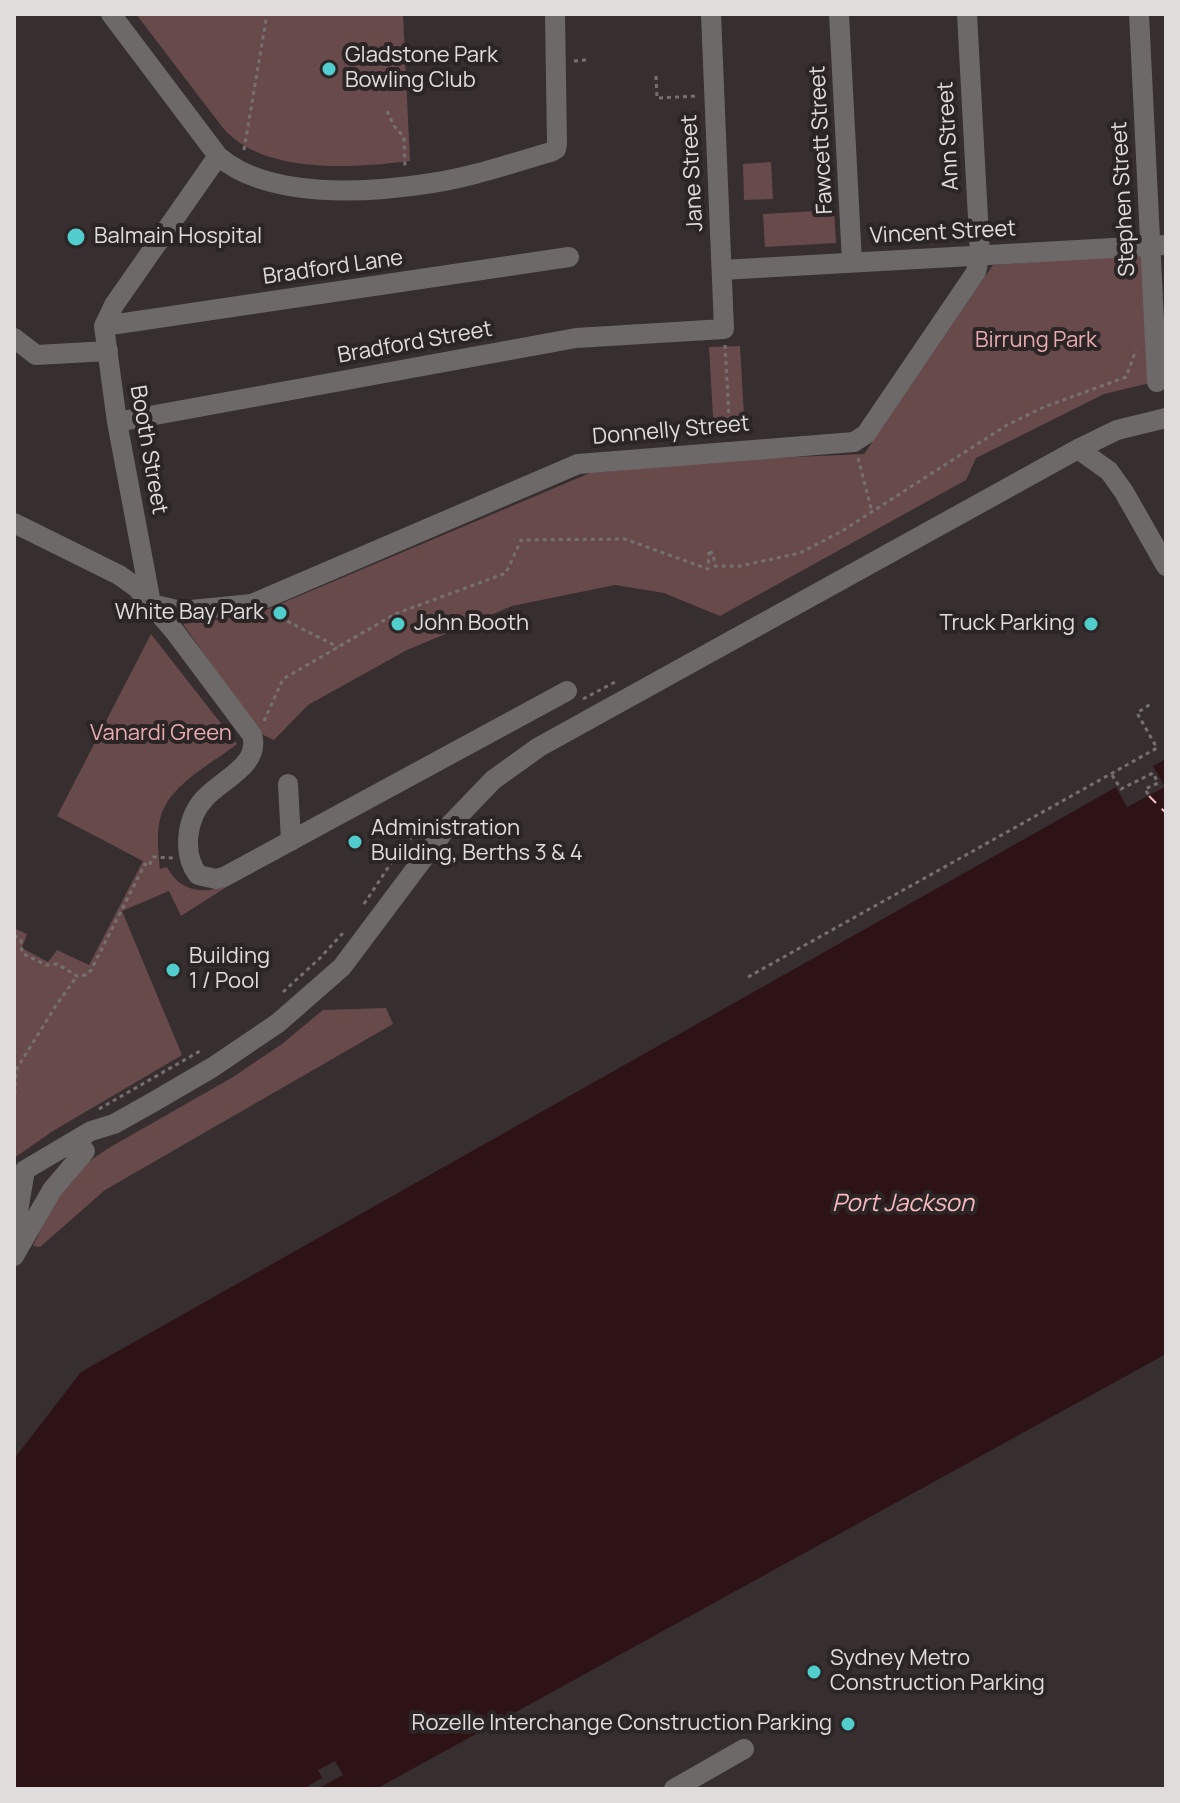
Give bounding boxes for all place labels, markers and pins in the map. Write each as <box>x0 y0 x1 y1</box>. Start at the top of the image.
place label: Gladstone Park Bowling Club <box>345 43 498 94</box>
marker: Gladstone Park Bowling Club <box>320 60 338 78</box>
place label: Balmain Hospital <box>94 224 262 250</box>
marker: Balmain Hospital <box>65 226 87 248</box>
place label: White Bay Park <box>115 600 264 626</box>
marker: White Bay Park <box>271 604 289 622</box>
place label: John Booth <box>414 611 529 637</box>
place label: Truck Parking <box>939 611 1075 637</box>
marker: John Booth <box>389 615 407 633</box>
marker: Truck Parking <box>1082 615 1100 633</box>
place label: Administration Building, Berths 3 & 4 <box>371 816 583 868</box>
marker: Administration Building, Berths 3 & 4 <box>346 833 364 851</box>
place label: Building 1 / Pool <box>189 944 270 996</box>
marker: Building 1 / Pool <box>164 961 182 979</box>
place label: Sydney Metro Construction Parking <box>830 1646 1045 1698</box>
marker: Sydney Metro Construction Parking <box>805 1663 823 1681</box>
place label: Rozelle Interchange Construction Parking <box>412 1711 832 1737</box>
marker: Rozelle Interchange Construction Parking <box>839 1715 857 1733</box>

